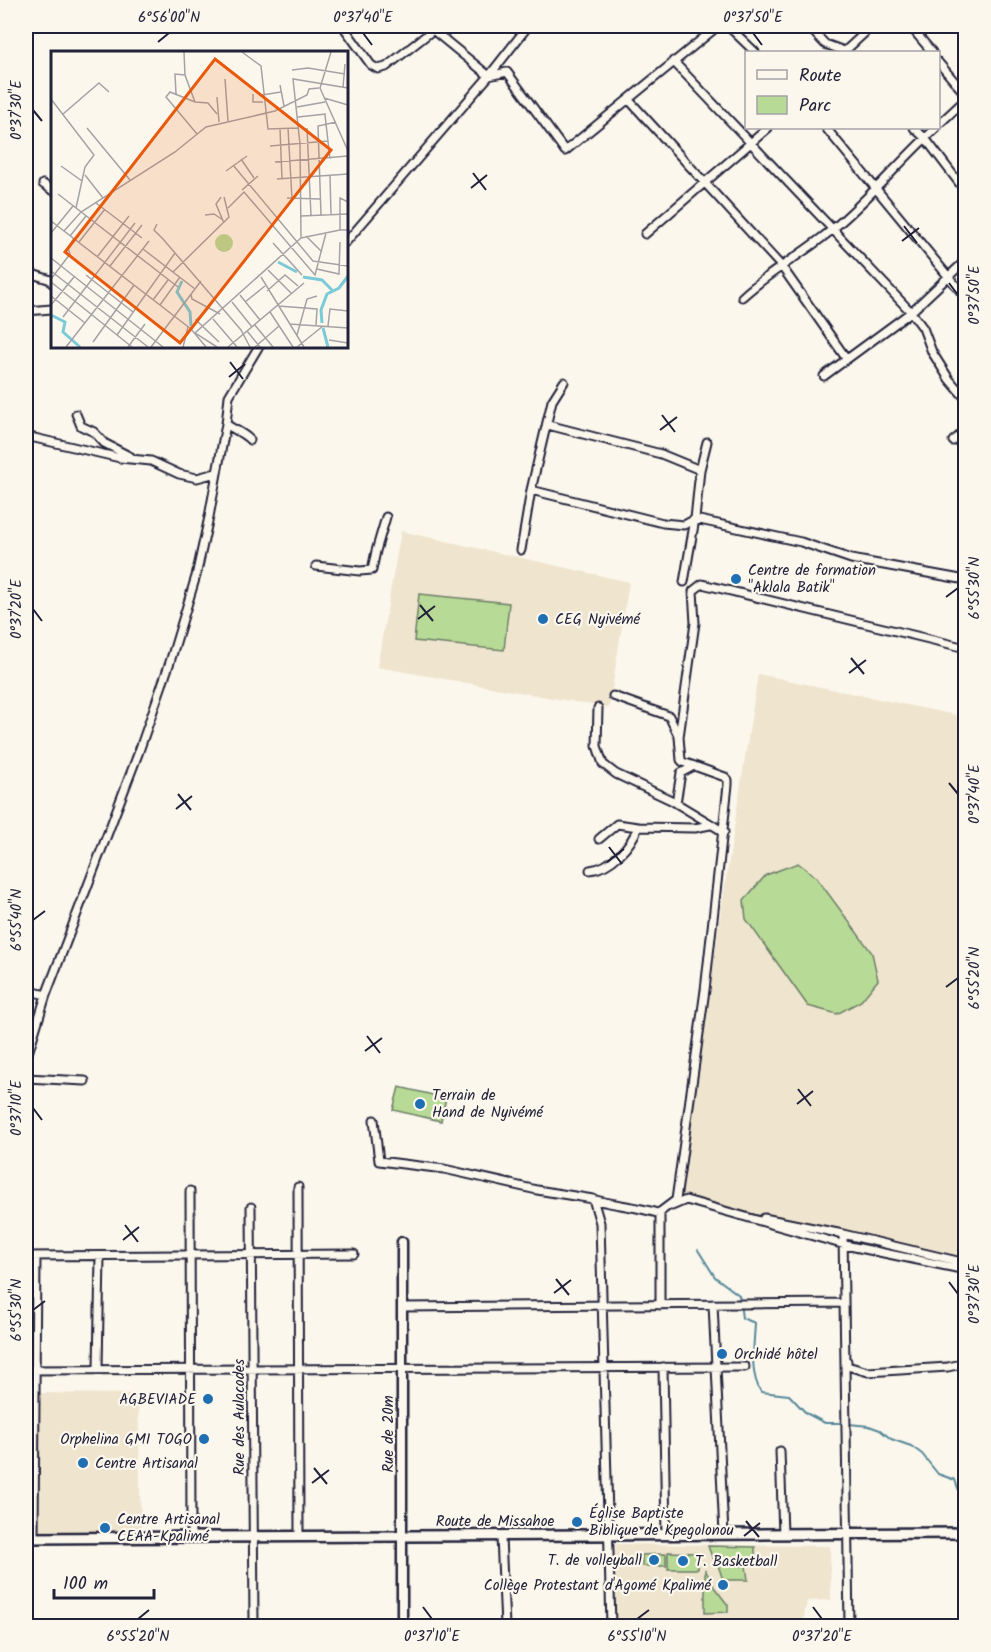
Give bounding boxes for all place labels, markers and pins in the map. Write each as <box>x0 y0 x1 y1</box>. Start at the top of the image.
place label: Centre de formation "Aklala Batik" <box>748 559 876 600</box>
marker: Centre de formation "Aklala Batik" <box>729 572 743 586</box>
place label: CEG Nyivémé <box>555 608 642 632</box>
marker: CEG Nyivémé <box>536 612 550 626</box>
place label: Terrain de Hand de Nyivémé <box>432 1084 544 1125</box>
marker: Terrain de Hand de Nyivémé <box>413 1097 427 1111</box>
place label: Orchidé hôtel <box>734 1343 818 1367</box>
marker: Orchidé hôtel <box>715 1347 729 1361</box>
place label: AGBEVIADE <box>119 1388 197 1412</box>
marker: AGBEVIADE <box>201 1392 215 1406</box>
place label: Orphelina GMI TOGO <box>60 1428 192 1452</box>
marker: Orphelina GMI TOGO <box>197 1432 211 1446</box>
place label: Centre Artisanal <box>95 1452 198 1476</box>
marker: Centre Artisanal <box>76 1456 90 1470</box>
place label: Église Baptiste Biblique de Kpegolonou <box>589 1502 734 1543</box>
place label: Centre Artisanal CEAA-Kpalimé <box>117 1508 220 1549</box>
marker: Église Baptiste Biblique de Kpegolonou <box>570 1515 584 1529</box>
marker: Centre Artisanal CEAA-Kpalimé <box>98 1521 112 1535</box>
place label: T. de volleyball <box>548 1549 642 1573</box>
place label: T. Basketball <box>695 1550 778 1574</box>
marker: T. de volleyball <box>647 1553 661 1567</box>
marker: T. Basketball <box>676 1554 690 1568</box>
place label: Collège Protestant d'Agomé Kpalimé <box>484 1574 712 1598</box>
marker: Collège Protestant d'Agomé Kpalimé <box>716 1578 730 1592</box>

